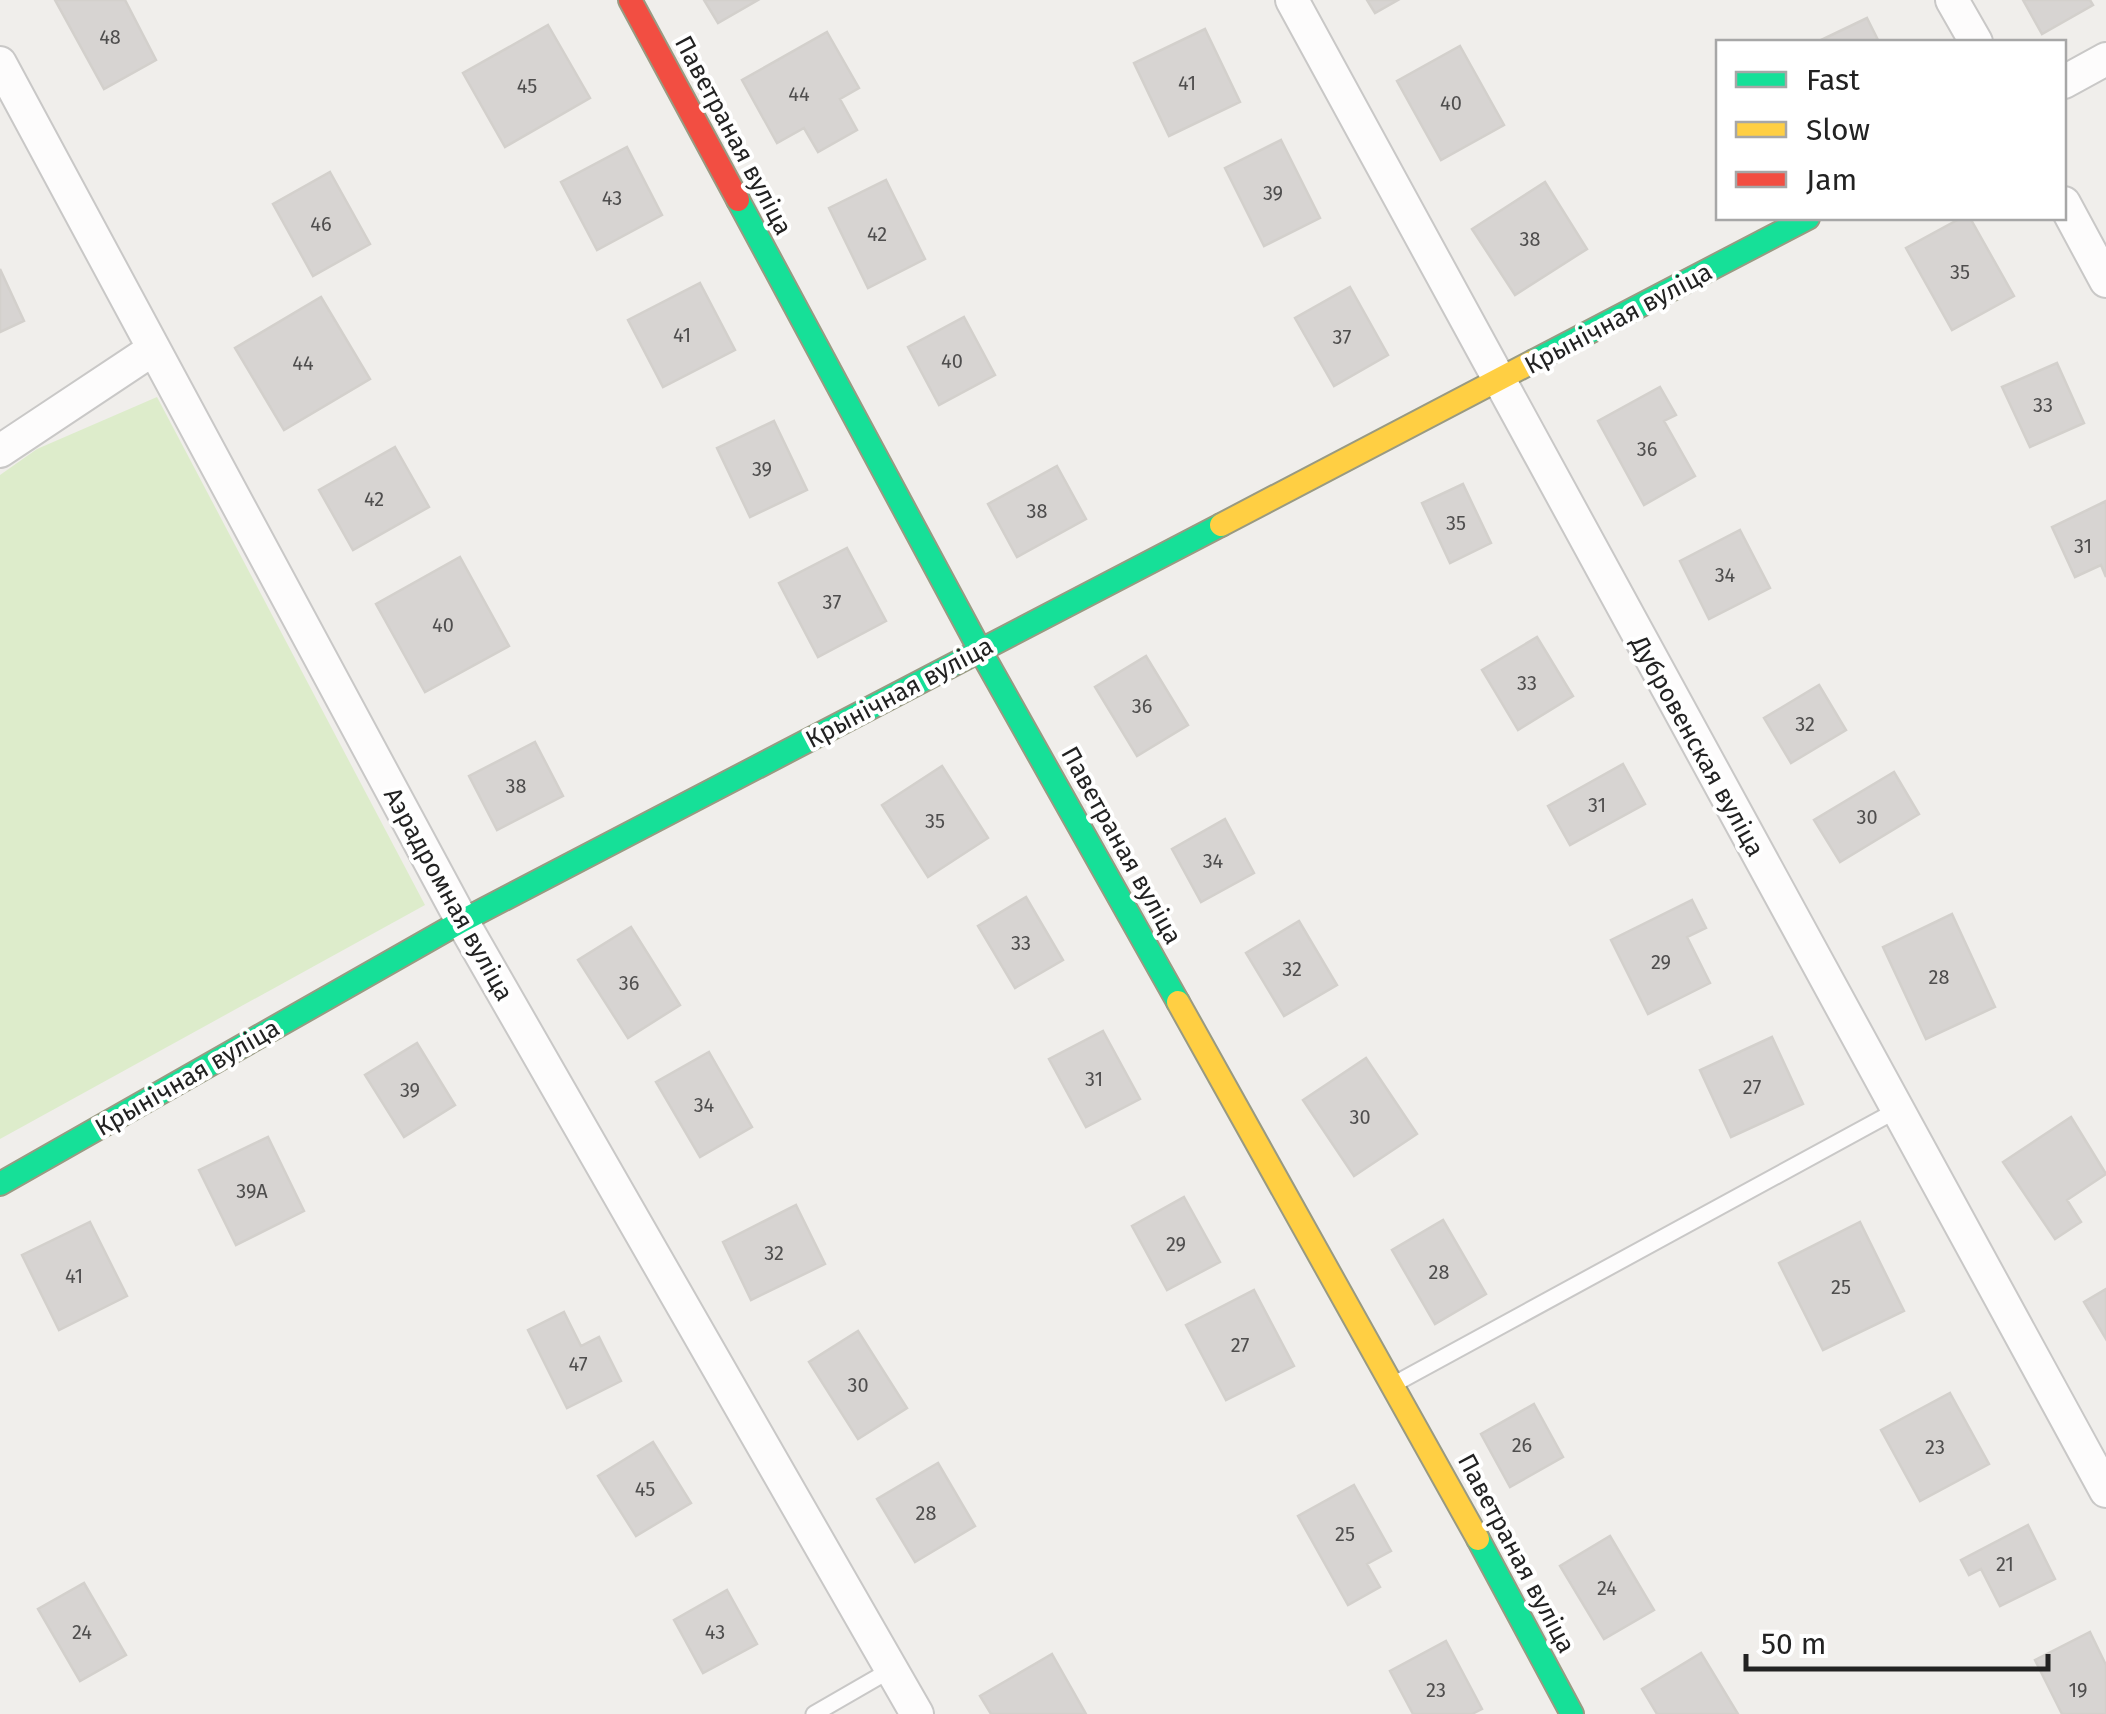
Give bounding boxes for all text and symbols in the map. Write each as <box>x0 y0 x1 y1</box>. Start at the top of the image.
house number: 48 <box>99 25 121 49</box>
street label: Паветраная вуліца <box>668 31 798 240</box>
legend <box>1716 40 2066 220</box>
text: Fast <box>1806 62 1860 98</box>
house number: 41 <box>1178 71 1196 95</box>
house number: 45 <box>517 74 537 98</box>
house number: 44 <box>788 82 810 106</box>
house number: 40 <box>1440 91 1462 115</box>
text: Slow <box>1806 112 1870 148</box>
text: Jam <box>1806 162 1857 198</box>
house number: 39 <box>1263 181 1283 205</box>
house number: 43 <box>602 186 622 210</box>
house number: 46 <box>310 212 332 236</box>
house number: 42 <box>867 222 887 246</box>
house number: 38 <box>1520 227 1541 251</box>
street label: Крынічная вуліца <box>1520 257 1717 381</box>
house number: 35 <box>1950 260 1970 284</box>
house number: 41 <box>673 323 691 347</box>
house number: 37 <box>1333 325 1351 349</box>
house number: 40 <box>941 349 963 373</box>
house number: 44 <box>292 351 314 375</box>
house number: 33 <box>2033 393 2053 417</box>
house number: 36 <box>1637 437 1657 461</box>
house number: 39 <box>752 457 772 481</box>
house number: 42 <box>364 487 384 511</box>
house number: 38 <box>1027 499 1048 523</box>
house number: 35 <box>1446 511 1466 535</box>
house number: 31 <box>2074 534 2092 558</box>
house number: 34 <box>1715 563 1736 587</box>
house number: 37 <box>823 590 841 614</box>
house number: 40 <box>432 613 454 637</box>
street label: Дубровенская вуліца <box>1623 630 1770 862</box>
street label: Крынічная вуліца <box>801 631 998 755</box>
house number: 33 <box>1517 671 1537 695</box>
house number: 36 <box>1132 694 1152 718</box>
house number: 32 <box>1795 712 1815 736</box>
street label: Паветраная вуліца <box>1054 741 1188 950</box>
house number: 38 <box>506 774 527 798</box>
street label: Аэрадромная вуліца <box>377 783 519 1006</box>
house number: 31 <box>1588 793 1606 817</box>
house number: 30 <box>1856 805 1878 829</box>
house number: 35 <box>925 809 945 833</box>
house number: 34 <box>1203 849 1224 873</box>
house number: 33 <box>1011 931 1031 955</box>
house number: 29 <box>1651 950 1671 974</box>
house number: 32 <box>1282 957 1302 981</box>
house number: 28 <box>1929 965 1949 989</box>
house number: 36 <box>619 971 639 995</box>
street label: Крынічная вуліца <box>90 1013 285 1143</box>
house number: 31 <box>1085 1067 1103 1091</box>
house number: 27 <box>1743 1075 1761 1099</box>
house number: 39 <box>400 1078 420 1102</box>
house number: 34 <box>694 1093 715 1117</box>
house number: 30 <box>1349 1105 1371 1129</box>
house number: 39А <box>236 1179 268 1203</box>
house number: 29 <box>1166 1232 1186 1256</box>
house number: 32 <box>764 1241 784 1265</box>
house number: 28 <box>1429 1260 1449 1284</box>
house number: 41 <box>65 1264 83 1288</box>
house number: 25 <box>1831 1275 1851 1299</box>
house number: 27 <box>1231 1333 1249 1357</box>
house number: 47 <box>568 1352 588 1376</box>
house number: 30 <box>847 1373 869 1397</box>
house number: 26 <box>1512 1433 1532 1457</box>
house number: 23 <box>1925 1435 1945 1459</box>
street label: Паветраная вуліца <box>1451 1449 1581 1658</box>
house number: 45 <box>635 1477 655 1501</box>
house number: 28 <box>916 1501 936 1525</box>
house number: 25 <box>1335 1522 1355 1546</box>
house number: 21 <box>1996 1552 2014 1576</box>
house number: 24 <box>1597 1576 1617 1600</box>
scale bar <box>1746 1609 2048 1671</box>
house number: 24 <box>72 1620 92 1644</box>
house number: 43 <box>705 1620 725 1644</box>
text: 50 m <box>1761 1626 1826 1662</box>
house number: 23 <box>1426 1678 1446 1702</box>
house number: 19 <box>2068 1678 2088 1702</box>

